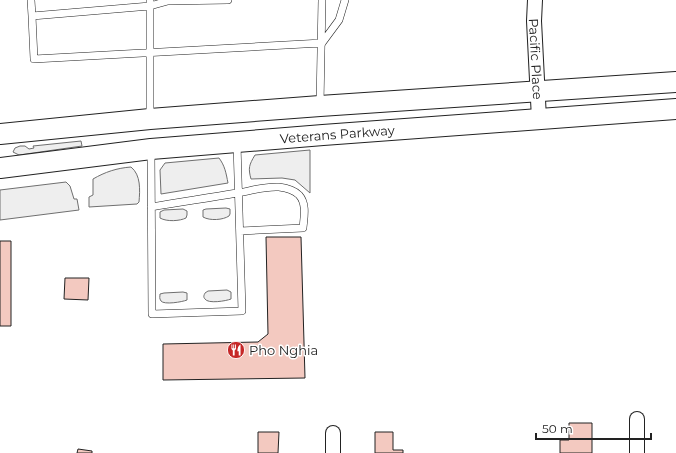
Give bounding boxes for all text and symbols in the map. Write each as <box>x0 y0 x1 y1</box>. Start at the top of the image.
street label: Pacific Place <box>526 18 546 100</box>
street label: Veterans Parkway <box>279 122 396 146</box>
restaurant icon: Pho Nghia <box>226 340 246 360</box>
place label: Pho Nghia <box>249 342 318 358</box>
scale bar <box>536 415 651 441</box>
text: 50 m <box>542 421 573 436</box>

